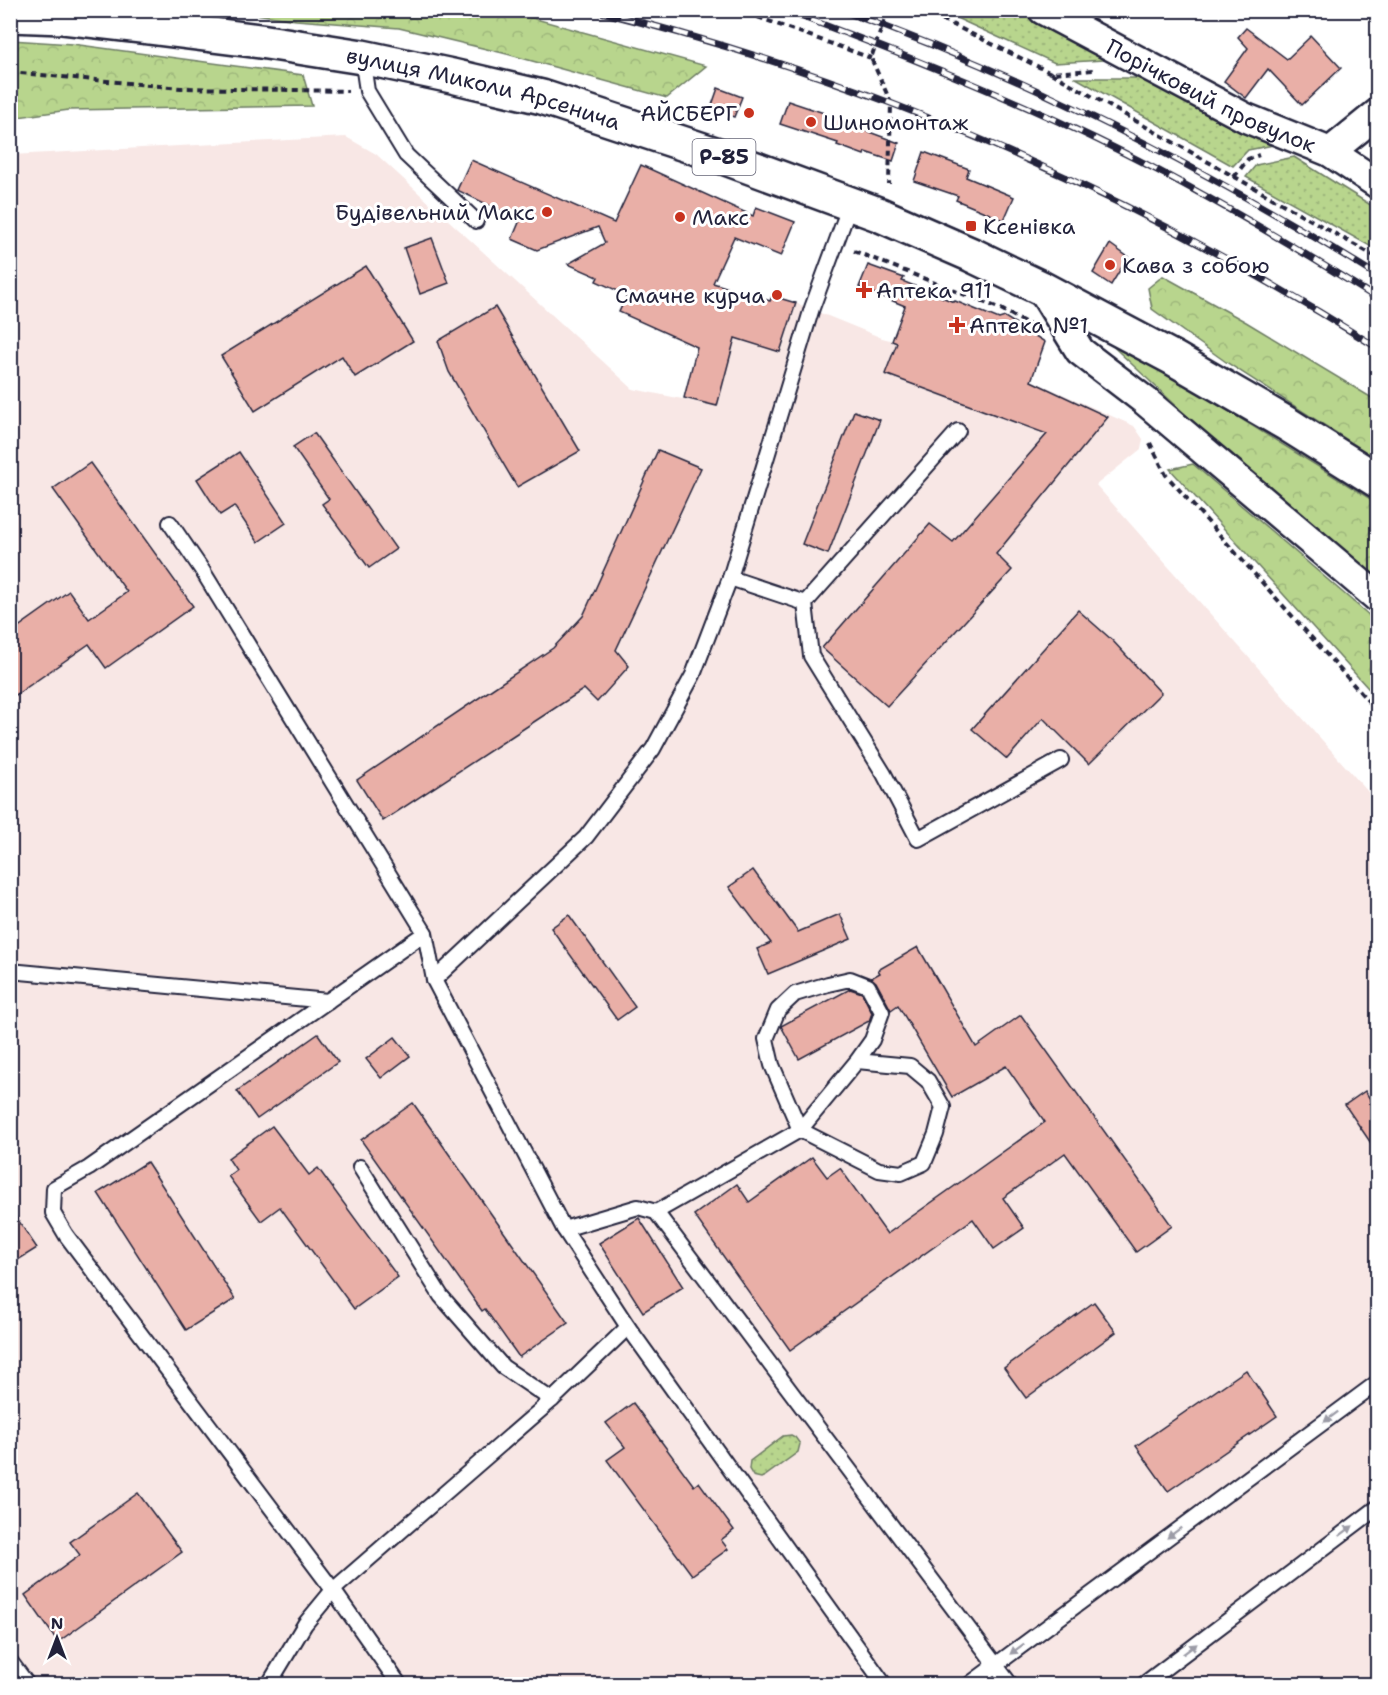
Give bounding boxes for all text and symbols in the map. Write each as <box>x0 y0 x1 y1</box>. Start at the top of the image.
street label: Порічковий провулок <box>1101 32 1320 159</box>
street label: вулиця Миколи Арсенича <box>344 40 625 136</box>
place label: АЙСБЕРГ <box>640 99 737 128</box>
marker: АЙСБЕРГ <box>742 106 756 120</box>
place label: Шиномонтаж <box>823 108 969 137</box>
marker: Шиномонтаж <box>804 115 818 129</box>
road number: Р-85 <box>692 139 756 175</box>
place label: Будівельний Макс <box>335 198 535 227</box>
place label: Макс <box>692 203 749 232</box>
marker: Будівельний Макс <box>540 205 554 219</box>
marker: Макс <box>673 210 687 224</box>
place label: Ксенівка <box>983 212 1076 241</box>
marker: Ксенівка <box>964 219 978 233</box>
place label: Кава з собою <box>1122 251 1270 280</box>
marker: Кава з собою <box>1103 258 1117 272</box>
place label: Аптека 911 <box>876 276 992 305</box>
place label: Смачне курча <box>615 281 765 310</box>
marker: Аптека 911 <box>857 283 871 297</box>
marker: Смачне курча <box>770 288 784 302</box>
place label: Аптека №1 <box>969 311 1088 340</box>
marker: Аптека №1 <box>950 318 964 332</box>
one-way arrow <box>1323 1410 1338 1422</box>
one-way arrow <box>1338 1526 1353 1538</box>
one-way arrow <box>1166 1527 1182 1539</box>
north arrow <box>27 1608 87 1668</box>
text: N <box>51 1613 63 1634</box>
one-way arrow <box>1010 1643 1026 1655</box>
one-way arrow <box>1182 1643 1198 1655</box>

